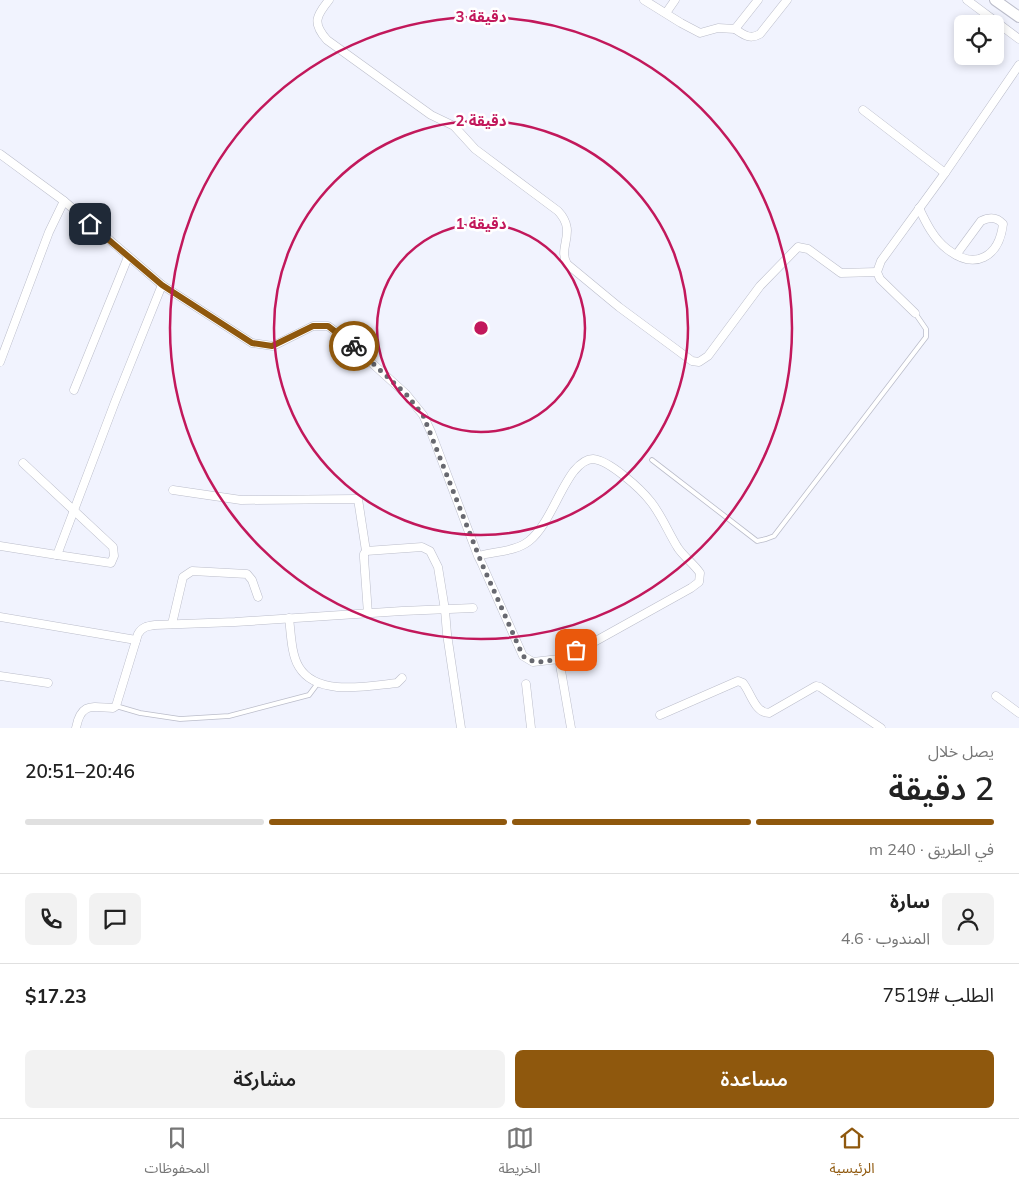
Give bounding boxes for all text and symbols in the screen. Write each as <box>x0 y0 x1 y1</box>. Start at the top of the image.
text: 3 دقيقة <box>456 7 507 26</box>
map controls <box>954 15 1004 65</box>
button: locate <box>954 15 1004 65</box>
text: 2 دقيقة <box>456 111 507 130</box>
pin <box>69 203 111 245</box>
icon: home <box>76 210 104 238</box>
text: 1 دقيقة <box>456 214 507 233</box>
centre of rings <box>472 319 490 337</box>
courier <box>329 321 379 371</box>
icon: bike <box>340 332 368 360</box>
pin <box>555 629 597 671</box>
icon: bag <box>562 636 590 664</box>
text: يصل خلال <box>928 741 994 761</box>
text: 20:46–20:51 <box>25 759 135 783</box>
text: 2 دقيقة <box>889 768 994 808</box>
text: في الطريق · 240 m <box>869 839 994 859</box>
text: سارة <box>890 889 930 913</box>
button: phone <box>25 893 77 945</box>
button: chat <box>89 893 141 945</box>
button: person <box>942 893 994 945</box>
text: المندوب · 4.6 <box>841 928 930 948</box>
text: الطلب #7519 <box>883 983 994 1007</box>
text: $17.23 <box>25 984 87 1008</box>
button: مشاركة <box>25 1050 505 1108</box>
button: مساعدة <box>515 1050 994 1108</box>
tab: المحفوظات <box>145 1124 210 1183</box>
tab: الخريطة <box>499 1124 540 1183</box>
tab: الرئيسية <box>829 1124 875 1183</box>

